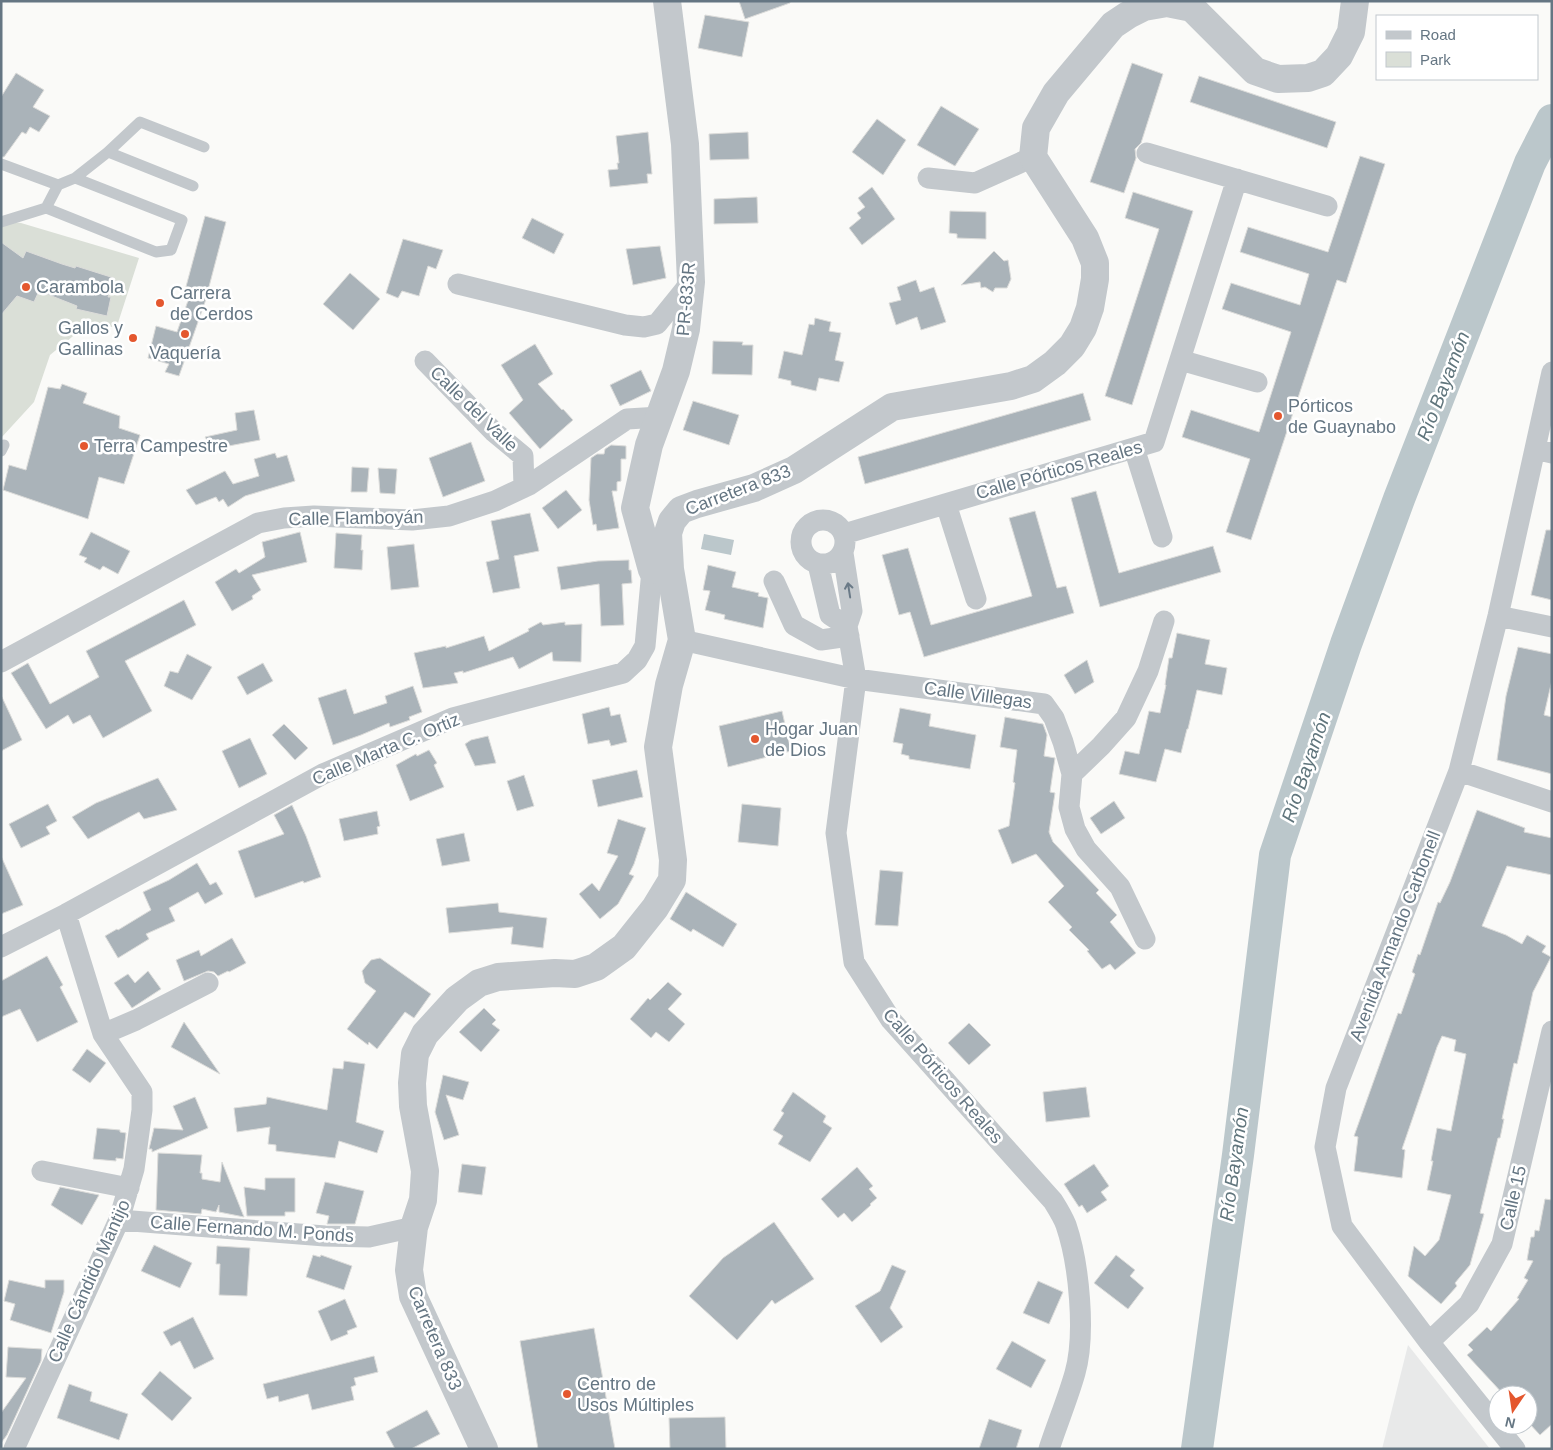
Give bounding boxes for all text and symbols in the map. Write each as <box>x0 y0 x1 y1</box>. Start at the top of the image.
legend <box>1376 15 1538 80</box>
text: Road <box>1420 26 1456 43</box>
text: Park <box>1420 51 1451 68</box>
street label: PR-833R <box>673 261 699 337</box>
place label: Carambola <box>36 277 125 297</box>
marker: Carambola <box>20 281 32 293</box>
place label: Carrera de Cerdos <box>170 283 253 324</box>
marker: Carrera de Cerdos <box>154 297 166 309</box>
place label: Gallos y Gallinas <box>58 318 123 359</box>
marker: Vaquería <box>179 328 191 340</box>
water label: Río Bayamón <box>1413 328 1473 444</box>
marker: Gallos y Gallinas <box>127 332 139 344</box>
place label: Vaquería <box>149 343 222 363</box>
street label: Calle del Valle <box>426 362 522 456</box>
place label: Pórticos de Guaynabo <box>1288 396 1396 437</box>
marker: Pórticos de Guaynabo <box>1272 410 1284 422</box>
place label: Terra Campestre <box>94 436 228 456</box>
street label: Calle Pórticos Reales <box>974 437 1144 503</box>
marker: Terra Campestre <box>78 440 90 452</box>
street label: Carretera 833 <box>683 461 793 519</box>
street label: Calle Flamboyán <box>288 507 424 529</box>
one-way arrow <box>843 582 853 598</box>
street label: Calle Villegas <box>923 678 1033 712</box>
street label: Calle Marta C. Ortiz <box>309 709 463 789</box>
water label: Río Bayamón <box>1277 709 1335 825</box>
place label: Hogar Juan de Dios <box>765 719 858 760</box>
marker: Hogar Juan de Dios <box>749 733 761 745</box>
street label: Avenida Armando Carbonell <box>1346 828 1444 1044</box>
street label: Calle Pórticos Reales <box>879 1005 1007 1147</box>
water label: Río Bayamón <box>1216 1106 1252 1222</box>
street label: Calle 15 <box>1496 1164 1530 1232</box>
street label: Calle Cándido Mantijo <box>44 1196 134 1366</box>
street label: Calle Fernando M. Ponds <box>149 1212 355 1246</box>
street label: Carretera 833 <box>404 1283 466 1393</box>
place label: Centro de Usos Múltiples <box>577 1374 694 1415</box>
north arrow <box>1488 1385 1538 1435</box>
marker: Centro de Usos Múltiples <box>561 1388 573 1400</box>
text: N <box>1503 1414 1517 1432</box>

